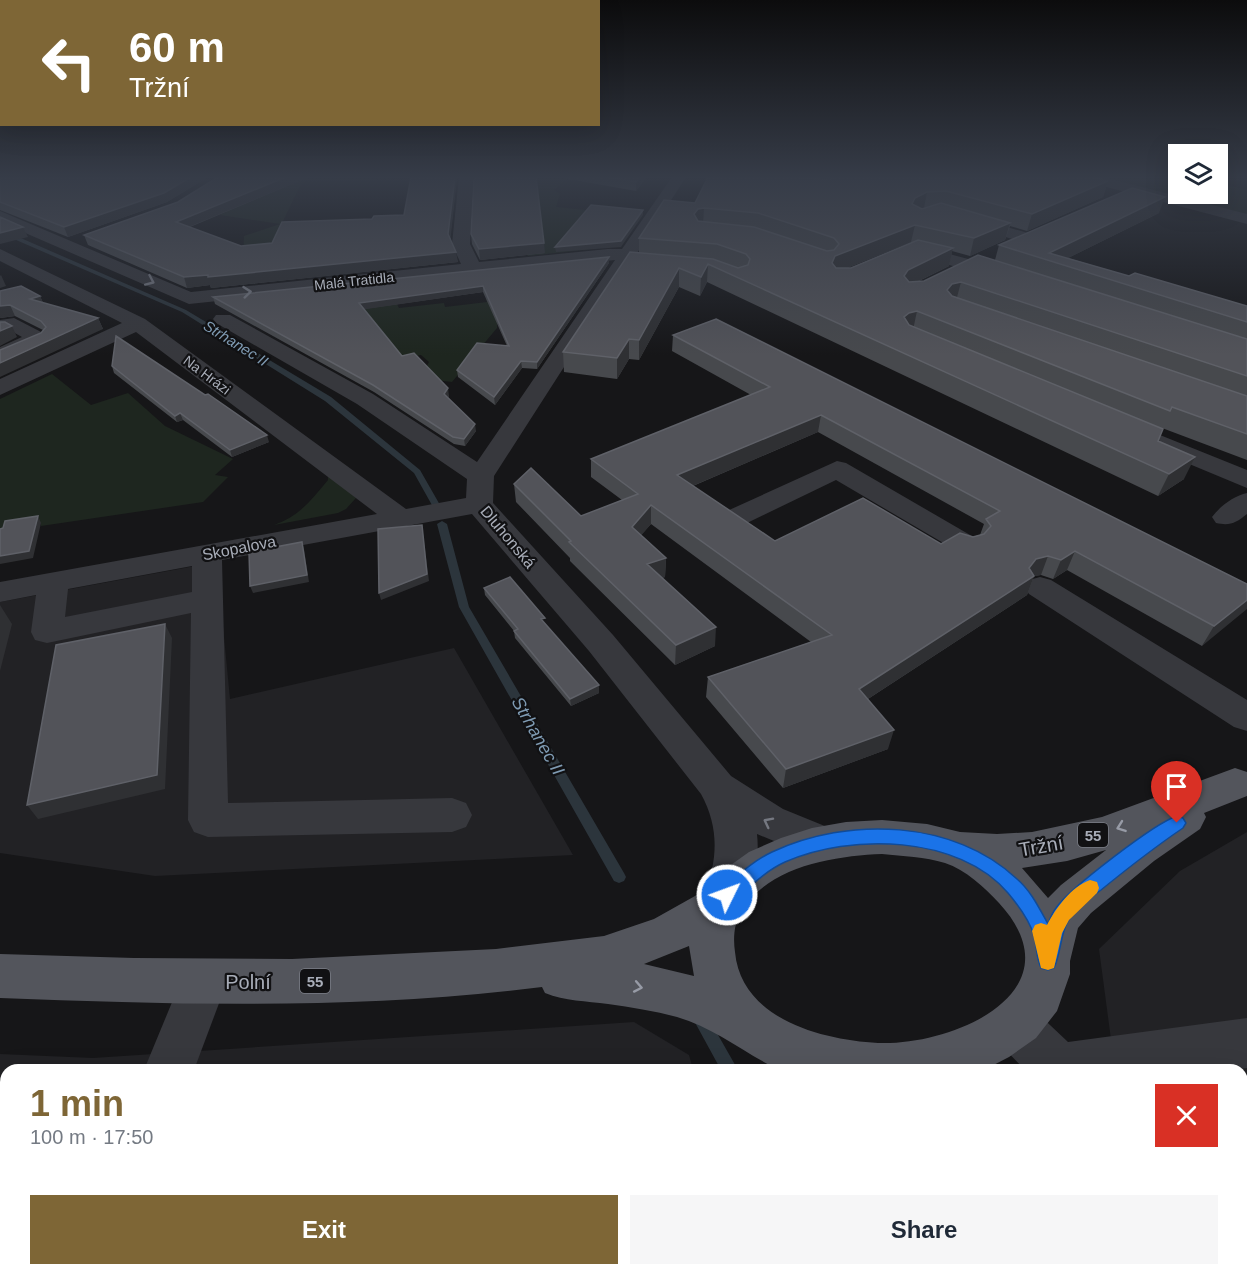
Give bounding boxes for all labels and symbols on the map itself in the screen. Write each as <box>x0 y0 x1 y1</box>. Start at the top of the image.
street label: Malá Tratidla <box>313 269 395 293</box>
one-way arrow <box>144 274 155 286</box>
one-way arrow <box>242 286 252 299</box>
water label: Strhanec II <box>201 317 271 369</box>
street label: Na Hrázi <box>180 352 234 398</box>
street label: Dluhonská <box>477 503 539 571</box>
street label: Skopalova <box>201 533 277 563</box>
water label: Strhanec II <box>508 693 568 779</box>
pin <box>1151 761 1202 823</box>
one-way arrow <box>764 818 774 829</box>
one-way arrow <box>1116 820 1127 832</box>
road number: 55 <box>1078 823 1108 847</box>
street label: Tržní <box>1017 831 1065 861</box>
position arrow <box>695 863 759 927</box>
road number: 55 <box>300 969 330 993</box>
street label: Polní <box>225 971 271 993</box>
one-way arrow <box>632 980 642 993</box>

